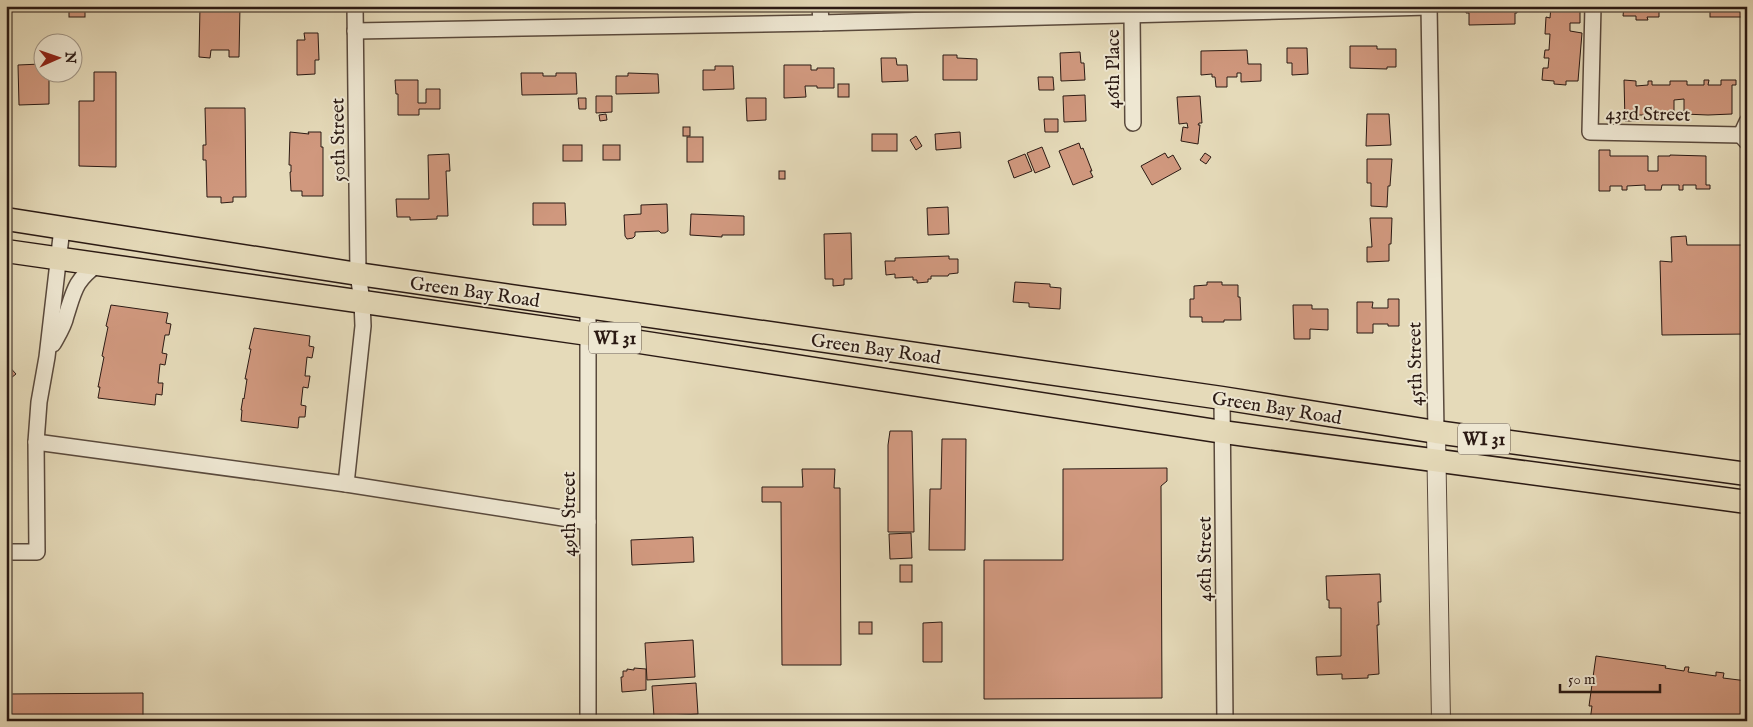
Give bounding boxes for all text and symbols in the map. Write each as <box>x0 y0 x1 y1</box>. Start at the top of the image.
street label: 46th Place <box>1102 29 1126 109</box>
north arrow <box>32 32 82 82</box>
text: N <box>61 50 79 64</box>
street label: 50th Street <box>326 97 352 182</box>
street label: 43rd Street <box>1605 102 1691 128</box>
street label: Green Bay Road <box>408 272 542 314</box>
street label: 45th Street <box>1403 321 1429 406</box>
road number: WI 31 <box>589 322 641 353</box>
street label: Green Bay Road <box>809 329 943 371</box>
street label: Green Bay Road <box>1210 387 1344 431</box>
road number: WI 31 <box>1458 424 1510 454</box>
street label: 49th Street <box>558 471 582 557</box>
street label: 46th Street <box>1194 516 1218 602</box>
scale bar <box>1560 662 1660 694</box>
text: 50 m <box>1568 670 1596 689</box>

